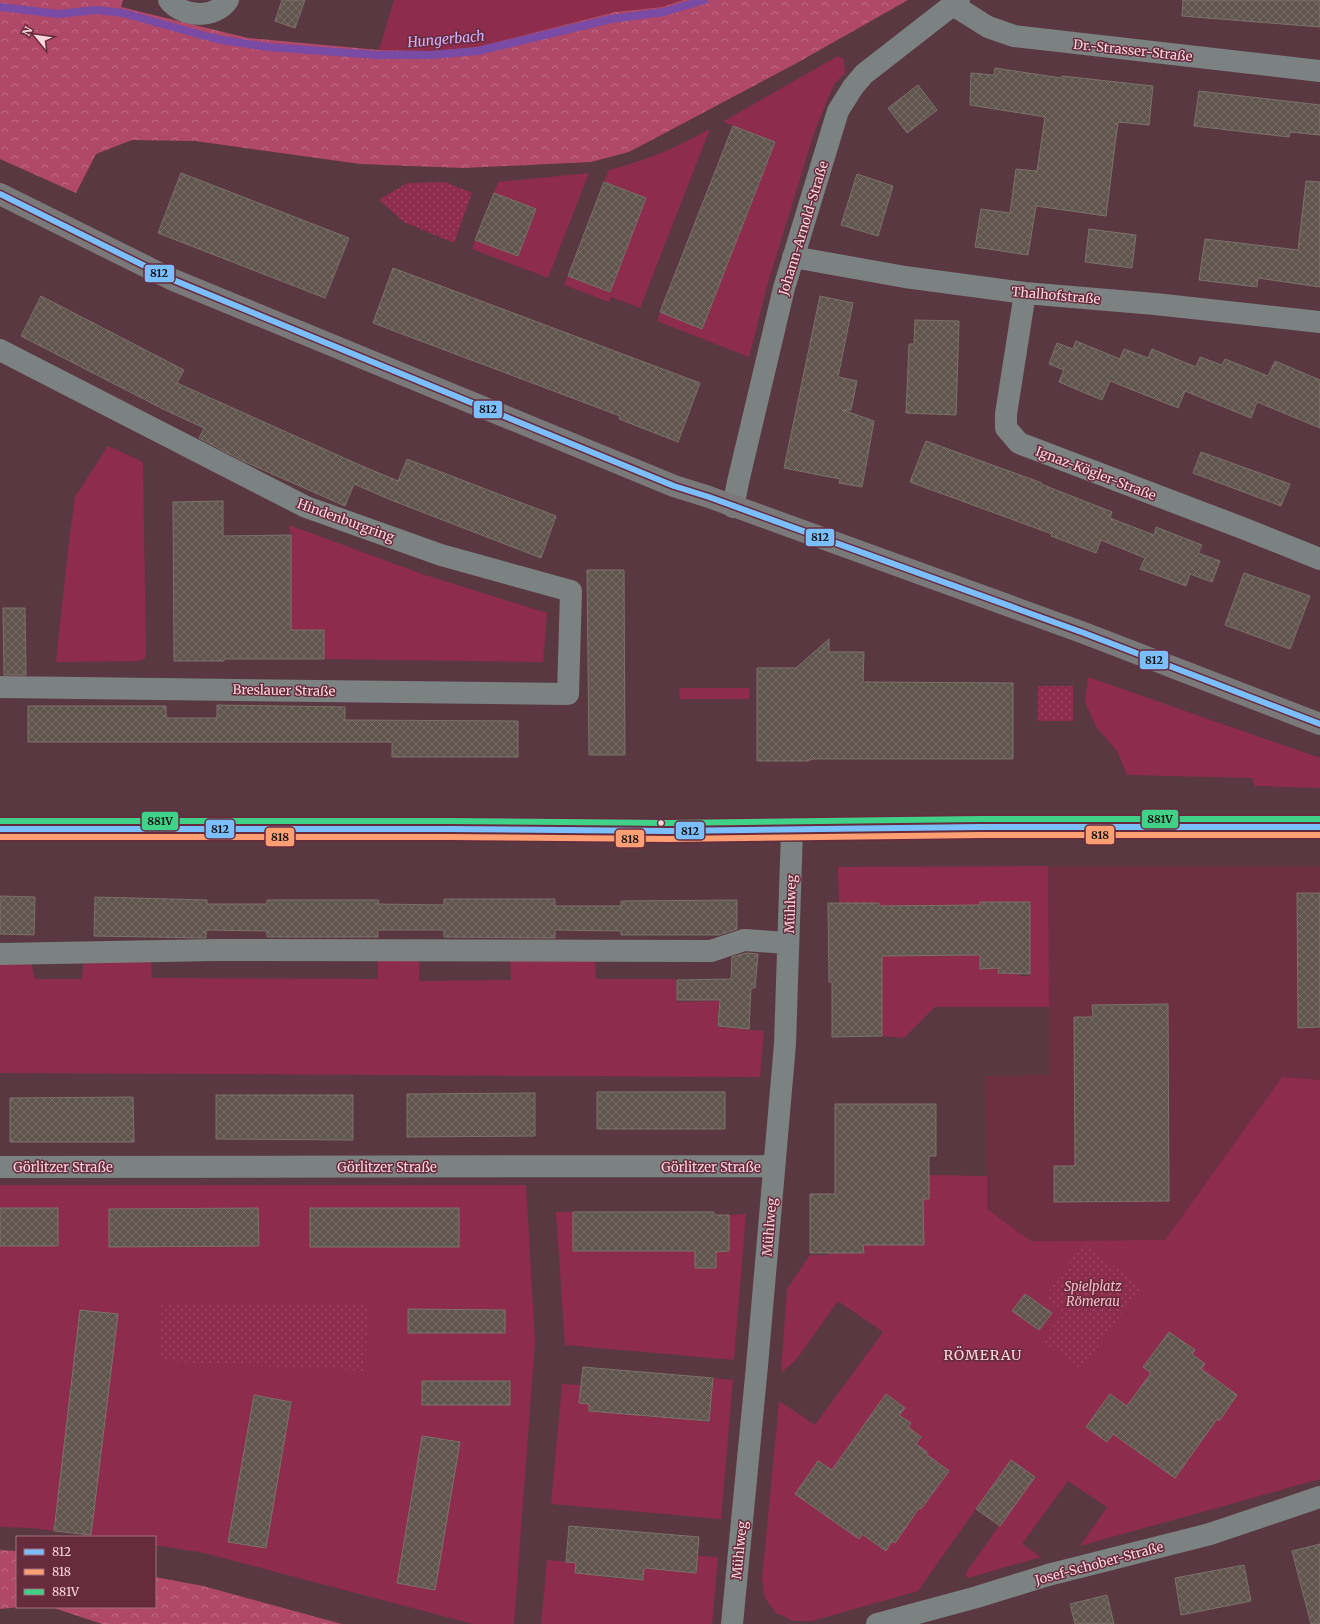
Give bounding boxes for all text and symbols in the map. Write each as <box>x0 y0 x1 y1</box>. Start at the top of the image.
north arrow <box>16 16 56 56</box>
text: N <box>19 24 36 38</box>
water label: Hungerbach <box>406 27 486 51</box>
street label: Dr.-Strasser-Straße <box>1072 36 1194 65</box>
street label: Johann-Arnold-Straße <box>775 159 832 298</box>
line badge: 812 <box>144 264 175 283</box>
text: 812 <box>150 266 169 280</box>
street label: Thalhofstraße <box>1011 283 1101 308</box>
line badge: 812 <box>473 400 503 419</box>
text: 812 <box>479 402 498 416</box>
street label: Ignaz-Kögler-Straße <box>1033 443 1159 504</box>
street label: Hindenburgring <box>295 495 397 546</box>
line badge: 812 <box>805 528 835 547</box>
text: 812 <box>811 530 830 544</box>
line badge: 812 <box>1139 650 1169 670</box>
text: 812 <box>1145 653 1164 667</box>
street label: Breslauer Straße <box>232 681 336 700</box>
line badge: 881V <box>1141 809 1179 829</box>
line badge: 881V <box>141 811 179 831</box>
text: 881V <box>1147 812 1173 826</box>
text: 881V <box>147 814 173 828</box>
unlabelled marker <box>656 818 666 828</box>
line badge: 812 <box>205 819 235 839</box>
line badge: 812 <box>675 821 705 840</box>
text: 812 <box>211 822 230 836</box>
text: 812 <box>681 824 700 838</box>
line badge: 818 <box>1085 825 1115 845</box>
line badge: 818 <box>265 827 295 847</box>
text: 818 <box>1091 828 1109 842</box>
line badge: 818 <box>615 829 645 848</box>
text: 818 <box>271 830 289 844</box>
text: 818 <box>621 832 639 846</box>
street label: Mühlweg <box>781 874 800 934</box>
street label: Görlitzer Straße <box>13 1159 113 1176</box>
street label: Görlitzer Straße <box>337 1159 437 1176</box>
street label: Görlitzer Straße <box>661 1159 761 1176</box>
street label: Mühlweg <box>758 1197 781 1257</box>
park label: Spielplatz Römerau <box>1064 1278 1122 1310</box>
district label: RÖMERAU <box>944 1346 1022 1364</box>
street label: Mühlweg <box>728 1520 751 1580</box>
legend <box>16 1536 156 1608</box>
street label: Josef-Schober-Straße <box>1032 1538 1165 1589</box>
text: 812 <box>52 1544 71 1559</box>
text: 818 <box>52 1564 71 1579</box>
text: 881V <box>52 1584 80 1599</box>

